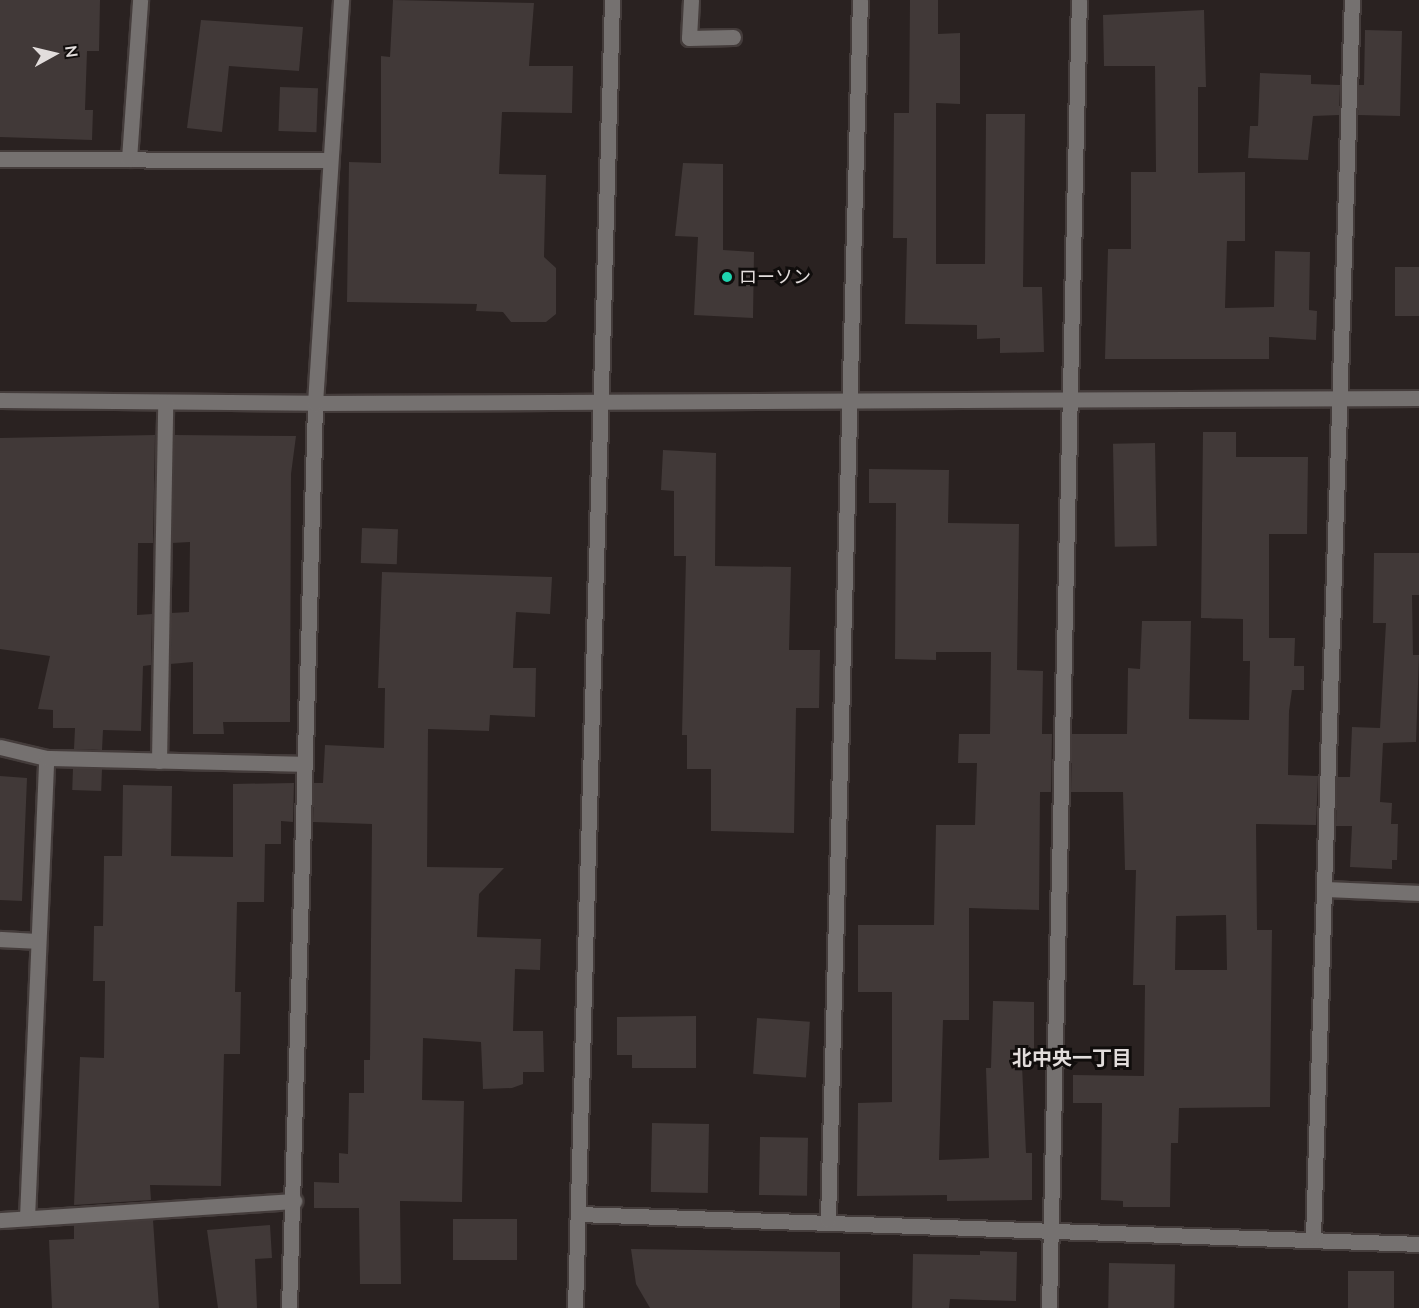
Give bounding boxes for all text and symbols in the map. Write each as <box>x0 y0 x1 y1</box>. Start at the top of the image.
north arrow <box>24 24 84 84</box>
text: N <box>61 44 83 59</box>
place label: ローソン <box>739 266 811 288</box>
marker: ローソン <box>720 270 734 284</box>
district label: 北中央一丁目 <box>1012 1045 1132 1069</box>

